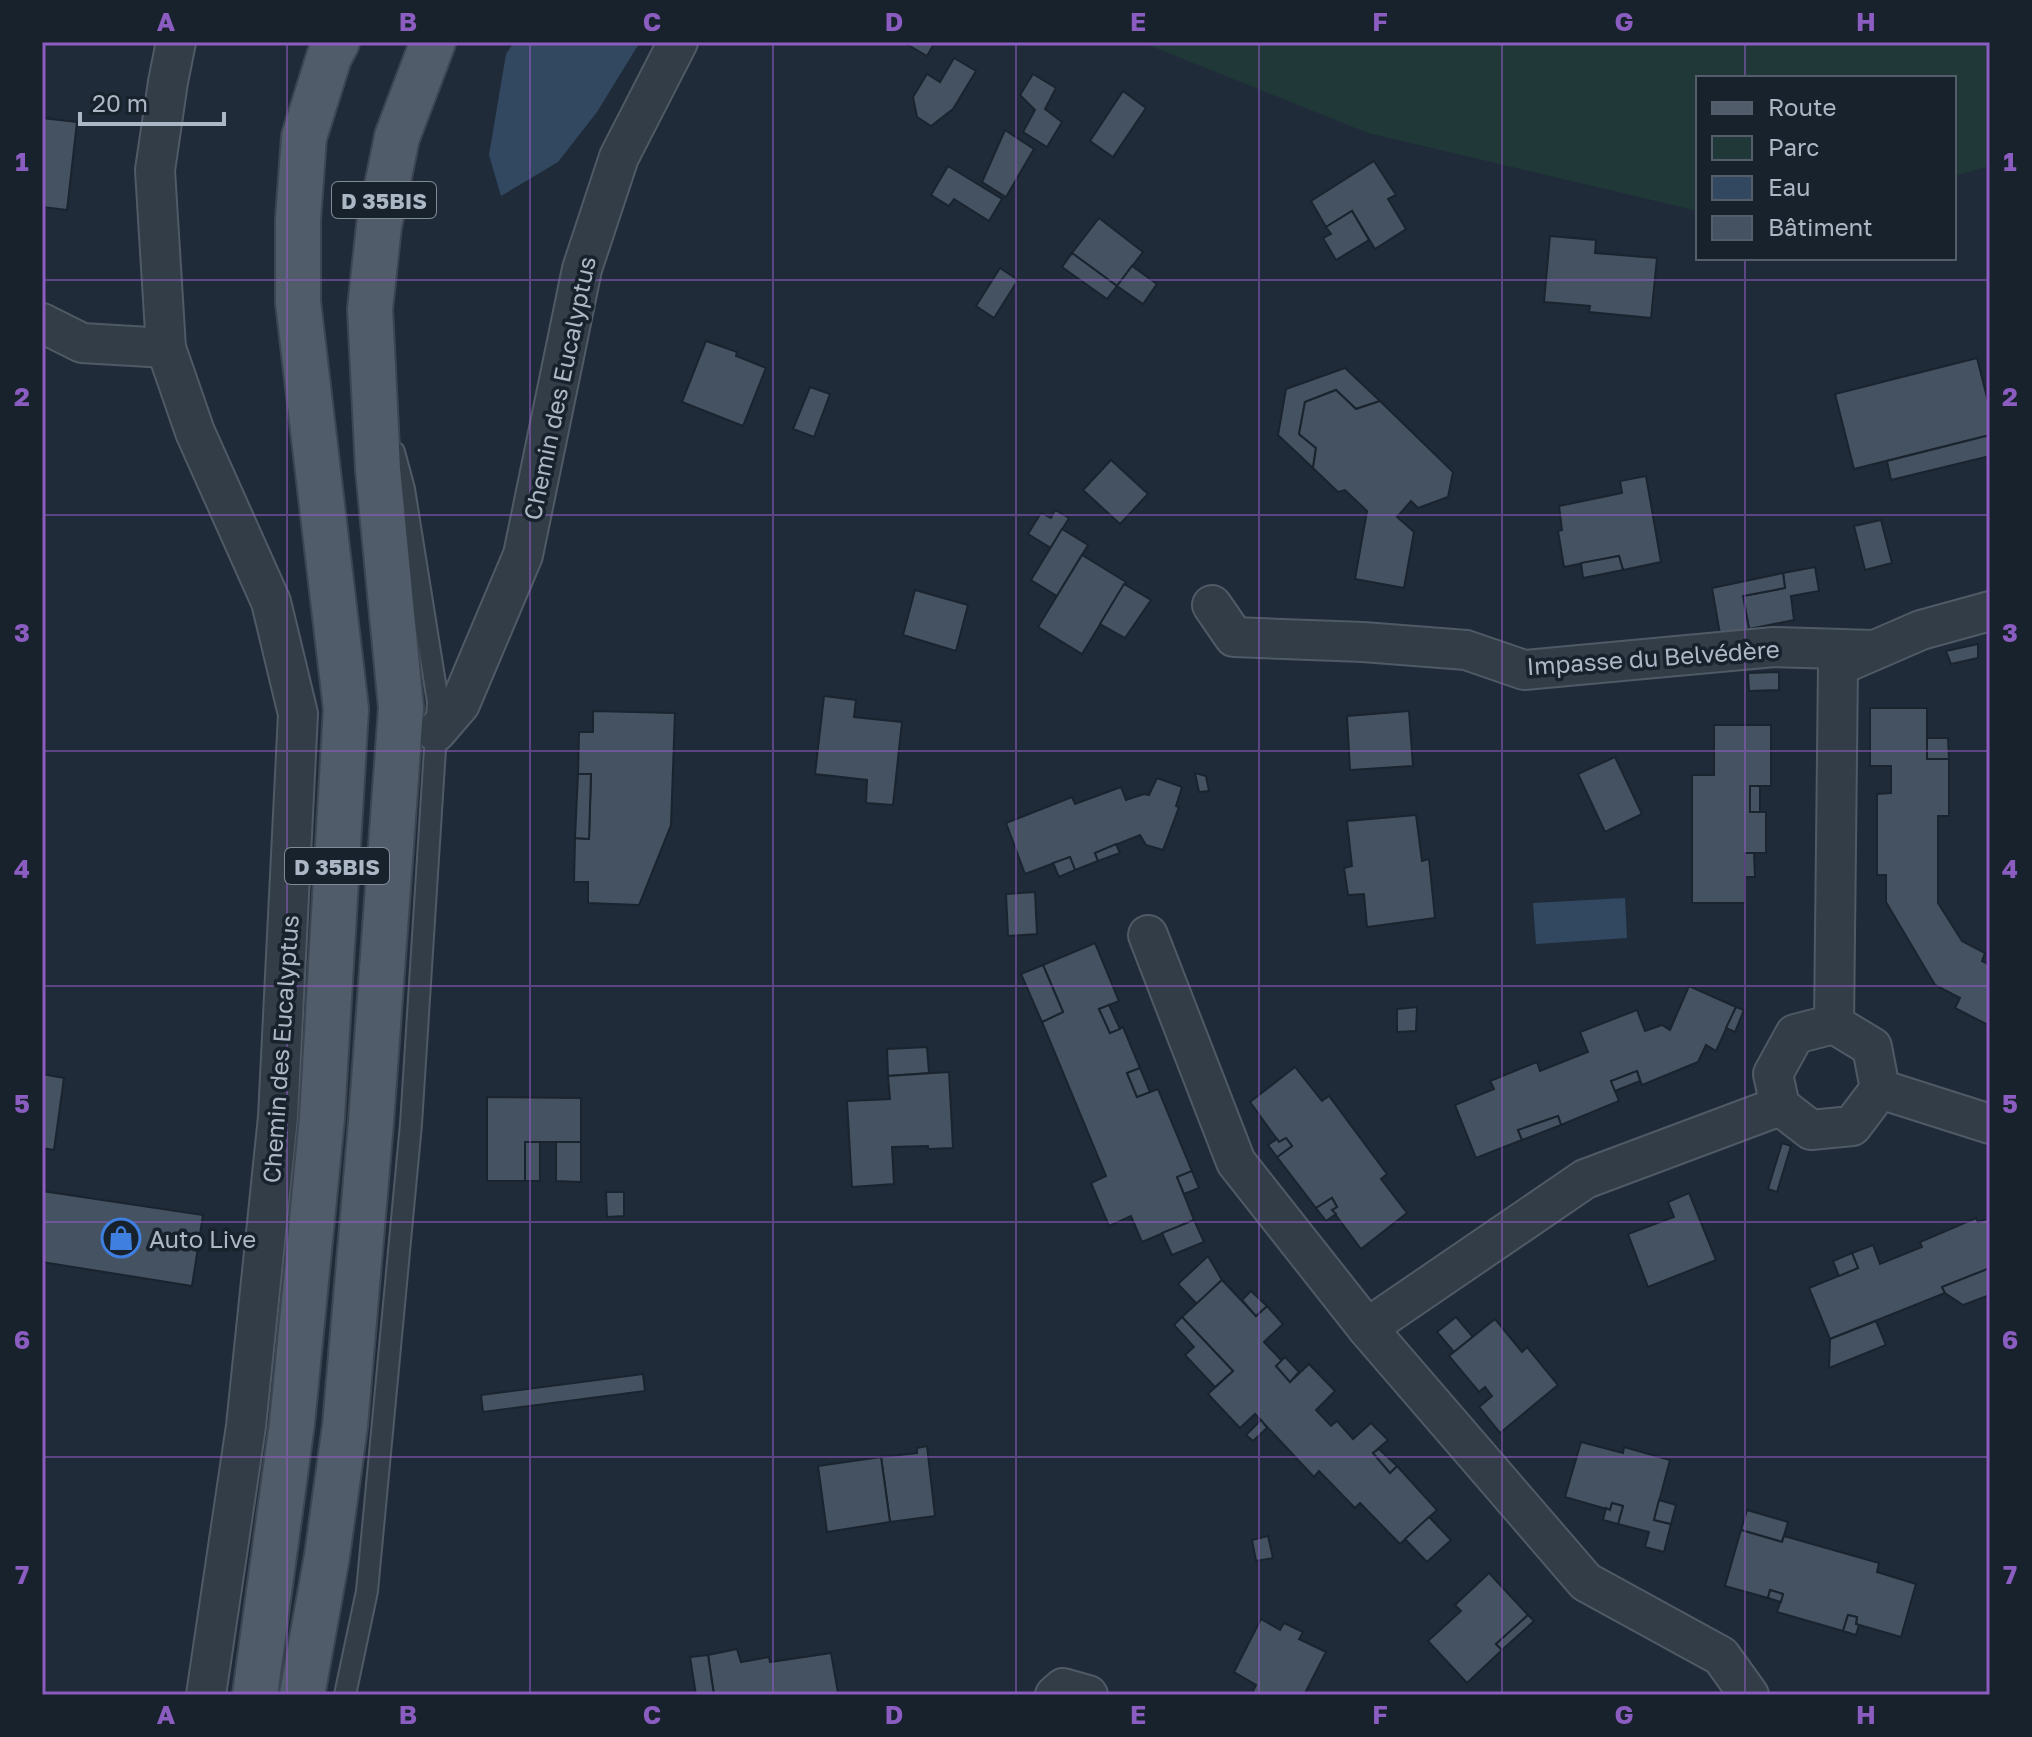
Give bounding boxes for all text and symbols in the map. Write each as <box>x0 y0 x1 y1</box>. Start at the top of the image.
text: A <box>157 6 176 37</box>
text: B <box>399 6 417 37</box>
text: C <box>643 6 661 37</box>
text: D <box>885 6 903 37</box>
text: E <box>1130 6 1146 37</box>
text: F <box>1372 6 1388 37</box>
text: G <box>1614 6 1634 37</box>
text: H <box>1856 6 1876 37</box>
scale bar <box>80 76 224 126</box>
legend <box>1696 76 1956 260</box>
text: 20 m <box>92 88 148 117</box>
text: Route <box>1768 92 1837 121</box>
text: Parc <box>1768 132 1819 161</box>
text: 1 <box>15 146 29 177</box>
text: 1 <box>2003 146 2017 177</box>
text: Eau <box>1768 172 1810 201</box>
road number: D 35BIS <box>332 182 436 218</box>
text: Bâtiment <box>1768 212 1873 241</box>
street label: Chemin des Eucalyptus <box>517 253 601 523</box>
text: 2 <box>14 381 30 412</box>
text: 2 <box>2002 381 2018 412</box>
text: 3 <box>14 617 30 648</box>
text: 3 <box>2002 617 2018 648</box>
street label: Impasse du Belvédère <box>1526 634 1780 680</box>
road number: D 35BIS <box>285 848 389 884</box>
text: 4 <box>14 853 30 884</box>
text: 4 <box>2002 853 2018 884</box>
street label: Chemin des Eucalyptus <box>256 914 304 1184</box>
text: 5 <box>14 1088 30 1119</box>
text: 5 <box>2002 1088 2018 1119</box>
shop icon: Auto Live <box>100 1217 142 1259</box>
place label: Auto Live <box>149 1224 256 1253</box>
text: 6 <box>14 1324 30 1355</box>
text: 6 <box>2002 1324 2018 1355</box>
text: 7 <box>15 1559 29 1590</box>
text: 7 <box>2003 1559 2017 1590</box>
text: A <box>157 1699 176 1730</box>
text: B <box>399 1699 417 1730</box>
text: C <box>643 1699 661 1730</box>
text: D <box>885 1699 903 1730</box>
text: E <box>1130 1699 1146 1730</box>
text: F <box>1372 1699 1388 1730</box>
text: G <box>1614 1699 1634 1730</box>
text: H <box>1856 1699 1876 1730</box>

